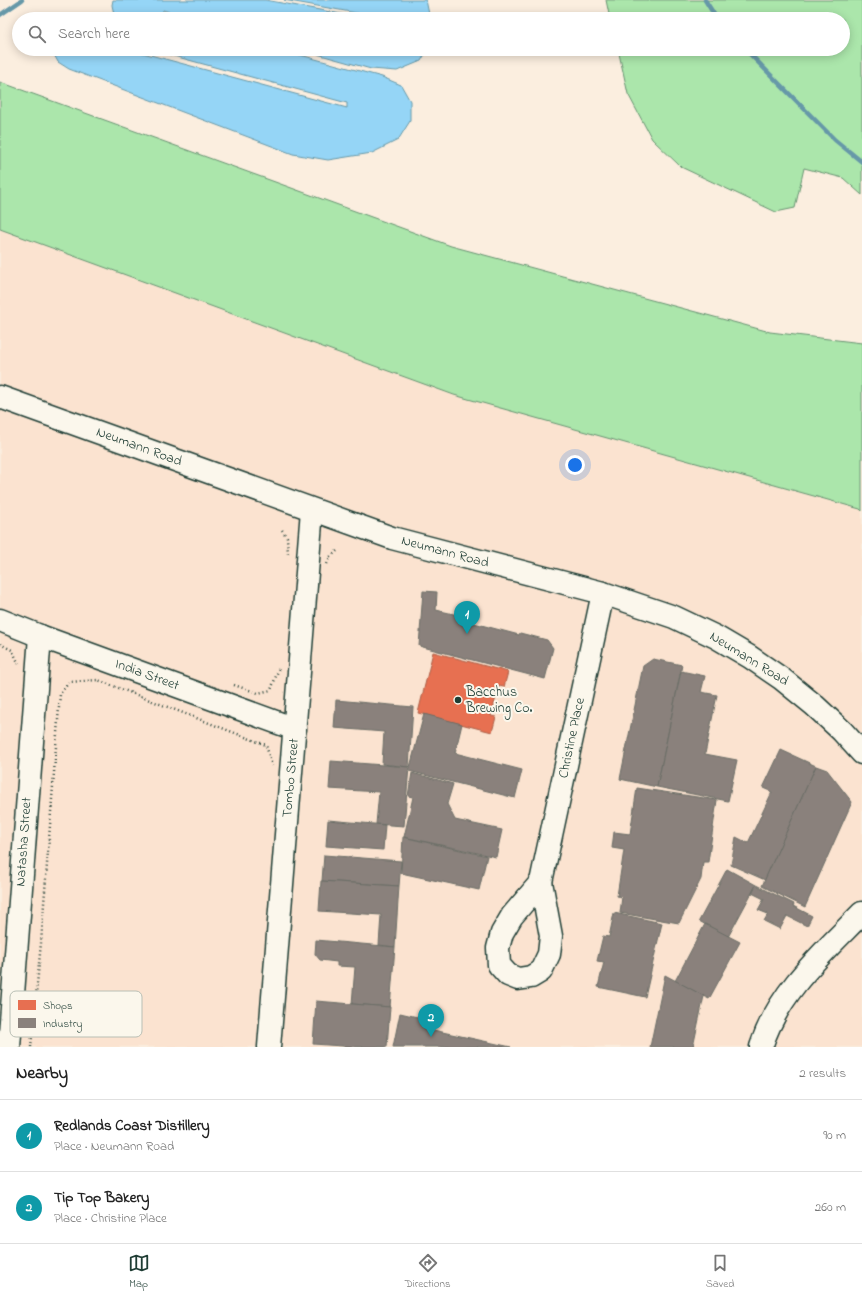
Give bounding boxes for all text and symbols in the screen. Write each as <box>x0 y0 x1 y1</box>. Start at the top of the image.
search box <box>12 12 850 56</box>
icon: search <box>26 23 48 45</box>
text: Search here <box>58 23 130 45</box>
street label: Neumann Road <box>93 422 185 472</box>
your location <box>565 455 585 475</box>
street label: Neumann Road <box>399 530 491 574</box>
pin: 1 <box>454 601 480 634</box>
street label: Neumann Road <box>705 626 793 692</box>
street label: India Street <box>112 654 182 696</box>
place label: Bacchus Brewing Co. <box>465 682 532 720</box>
marker: Bacchus Brewing Co. <box>453 695 463 705</box>
street label: Christine Place <box>553 695 591 780</box>
street label: Tombo Street <box>277 737 305 818</box>
street label: Natasha Street <box>10 796 38 887</box>
legend <box>10 991 142 1037</box>
text: Shops <box>43 998 73 1014</box>
pin: 2 <box>418 1004 444 1037</box>
text: Industry <box>43 1016 82 1033</box>
text: Nearby <box>16 1061 68 1086</box>
text: 2 results <box>799 1064 846 1083</box>
text: Redlands Coast Distillery <box>54 1115 210 1137</box>
text: 1 <box>27 1126 31 1145</box>
text: 90 m <box>823 1126 846 1145</box>
text: Place · Neumann Road <box>54 1137 174 1156</box>
text: Tip Top Bakery <box>54 1187 149 1209</box>
text: 2 <box>26 1198 32 1217</box>
text: 260 m <box>815 1198 846 1217</box>
text: Place · Christine Place <box>54 1209 167 1228</box>
tab: Map <box>128 1252 150 1292</box>
tab: Directions <box>405 1252 450 1292</box>
tab: Saved <box>706 1252 734 1292</box>

